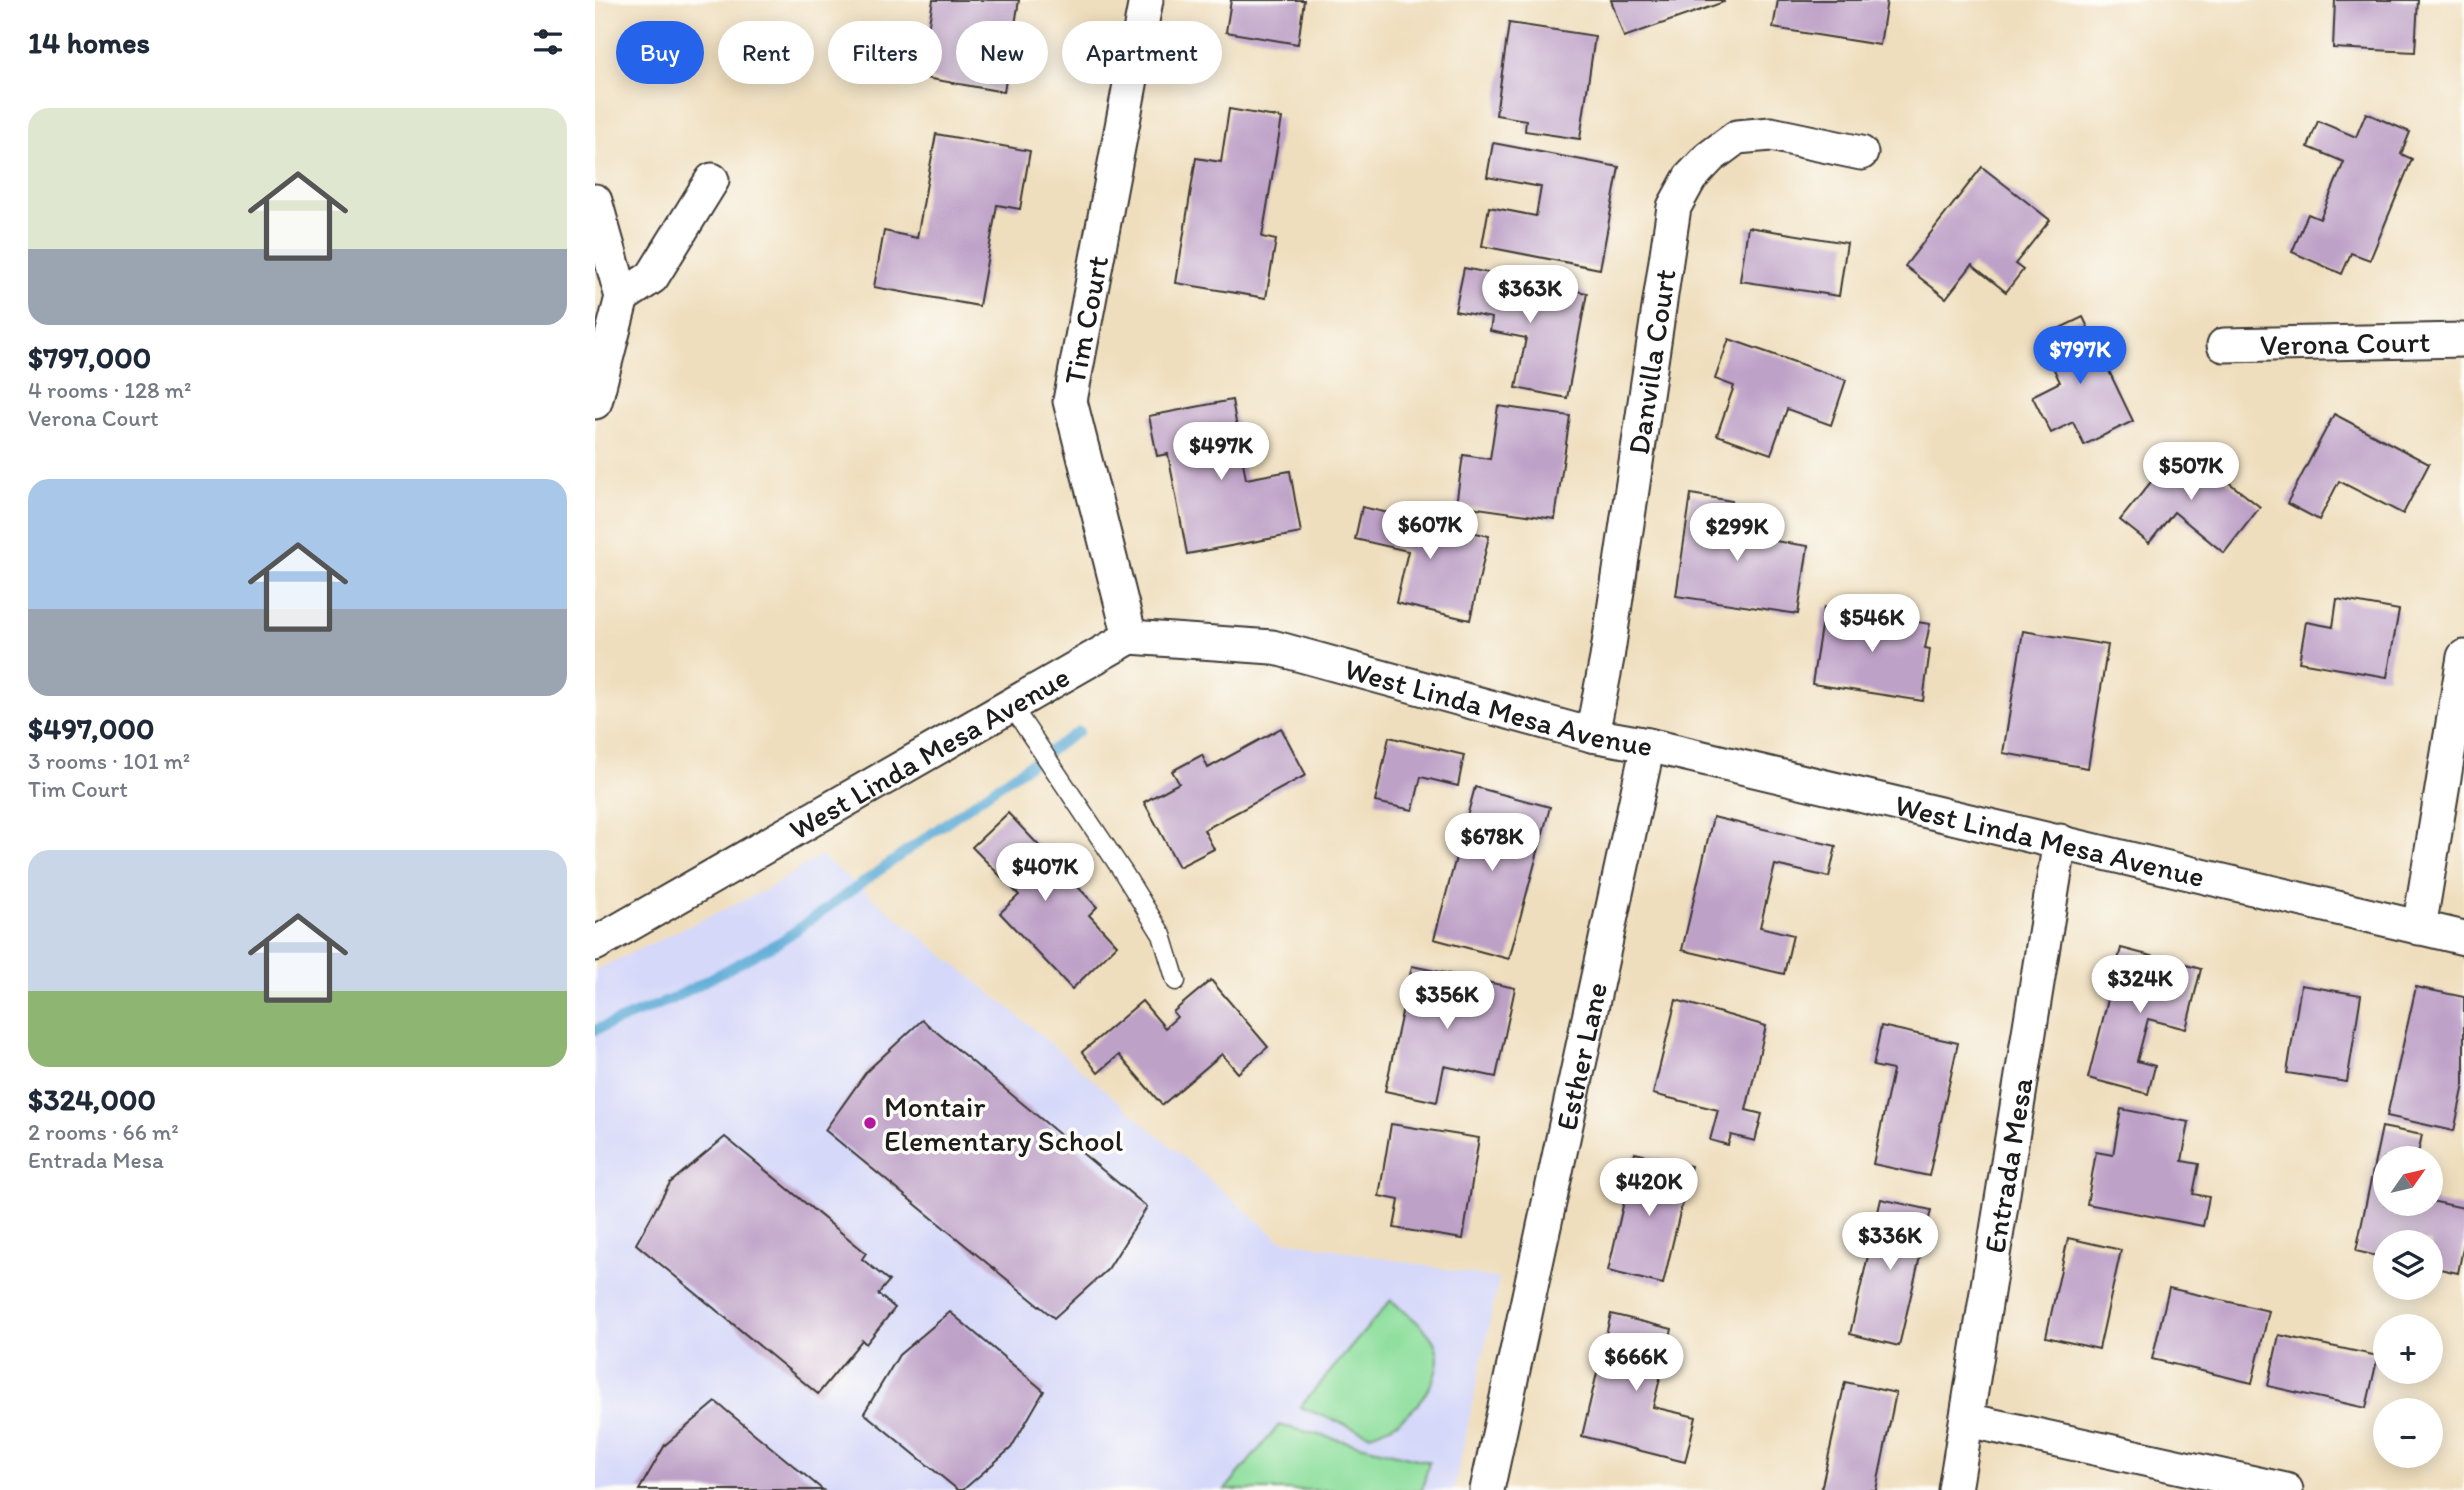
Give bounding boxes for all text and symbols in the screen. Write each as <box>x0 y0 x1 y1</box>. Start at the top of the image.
chip: Buy <box>616 21 704 84</box>
chip: Rent <box>718 21 814 84</box>
chip: Filters <box>828 21 942 84</box>
chip: New <box>956 21 1048 84</box>
chip: Apartment <box>1062 21 1222 84</box>
icon: filters <box>529 23 567 61</box>
text: 14 homes <box>28 24 150 61</box>
icon: home <box>235 153 361 279</box>
street label: Tim Court <box>1055 252 1116 387</box>
pin: $363K <box>1481 266 1579 325</box>
street label: Danvilla Court <box>1619 266 1683 457</box>
text: $363K <box>1498 274 1562 302</box>
street label: Verona Court <box>2259 322 2431 363</box>
pin: $797K <box>2031 326 2129 386</box>
text: $797K <box>2049 335 2111 363</box>
text: $797,000 <box>28 339 151 376</box>
text: 4 rooms · 128 m² <box>28 376 191 404</box>
text: Verona Court <box>28 404 159 432</box>
pin: $497K <box>1172 422 1270 482</box>
text: $497K <box>1189 431 1253 459</box>
pin: $507K <box>2142 442 2240 502</box>
text: $507K <box>2159 451 2223 479</box>
pin: $607K <box>1381 502 1479 561</box>
pin: $299K <box>1688 504 1786 563</box>
text: $607K <box>1398 510 1462 538</box>
text: $299K <box>1706 512 1768 540</box>
icon: home <box>235 524 361 650</box>
pin: $546K <box>1823 594 1921 654</box>
text: $546K <box>1840 603 1904 631</box>
street label: West Linda Mesa Avenue <box>1341 649 1656 764</box>
street label: West Linda Mesa Avenue <box>782 657 1076 847</box>
text: $497,000 <box>28 710 154 747</box>
text: 3 rooms · 101 m² <box>28 747 190 775</box>
text: Tim Court <box>28 775 128 803</box>
street label: West Linda Mesa Avenue <box>1891 786 2208 895</box>
pin: $678K <box>1443 814 1541 873</box>
text: $678K <box>1461 822 1523 850</box>
pin: $407K <box>996 844 1094 903</box>
text: $407K <box>1012 852 1078 880</box>
icon: home <box>235 895 361 1021</box>
pin: $324K <box>2091 956 2189 1015</box>
text: $324K <box>2108 964 2172 992</box>
pin: $356K <box>1398 972 1496 1031</box>
street label: Esther Lane <box>1547 979 1615 1133</box>
text: $356K <box>1415 980 1479 1008</box>
street label: Entrada Mesa <box>1975 1074 2040 1256</box>
text: $324,000 <box>28 1081 156 1118</box>
place label: Montair Elementary School <box>884 1088 1124 1159</box>
marker: Montair Elementary School <box>862 1115 878 1131</box>
text: 2 rooms · 66 m² <box>28 1118 179 1146</box>
text: Entrada Mesa <box>28 1146 164 1174</box>
north arrow <box>2373 1146 2443 1216</box>
map controls <box>2373 1146 2443 1468</box>
pin: $420K <box>1600 1158 1698 1218</box>
text: $420K <box>1616 1167 1682 1195</box>
pin: $336K <box>1841 1212 1939 1272</box>
text: $336K <box>1858 1221 1922 1249</box>
button: layers <box>2373 1230 2443 1300</box>
button: + <box>2373 1314 2443 1384</box>
pin: $666K <box>1587 1334 1685 1393</box>
text: $666K <box>1605 1342 1667 1370</box>
button: − <box>2373 1398 2443 1468</box>

